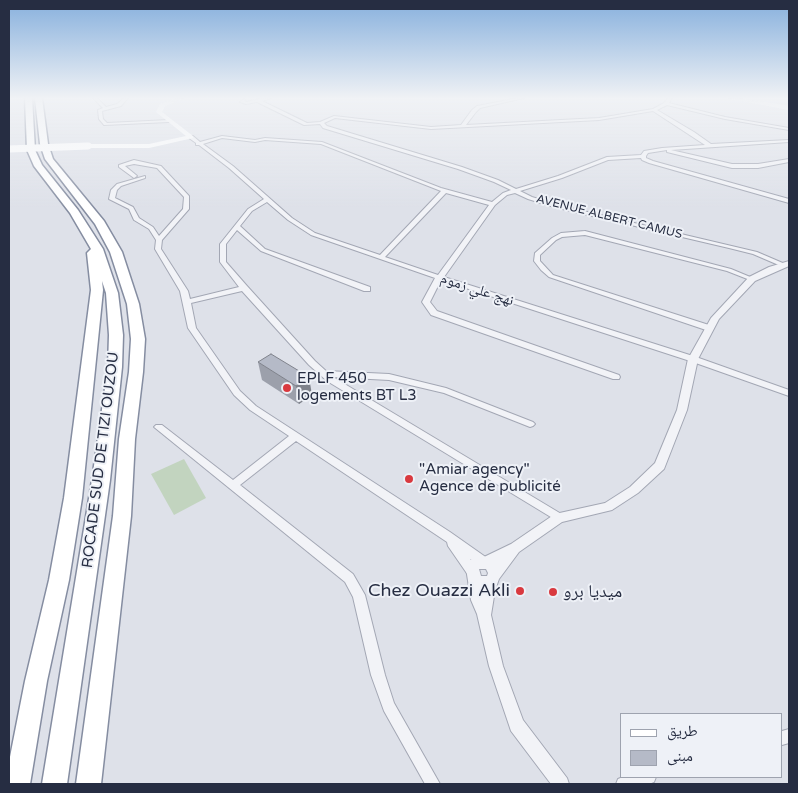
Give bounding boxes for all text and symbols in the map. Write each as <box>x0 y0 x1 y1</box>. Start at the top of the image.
street label: AVENUE ALBERT CAMUS <box>534 192 684 242</box>
street label: نهج علي زموم <box>438 270 516 310</box>
street label: ROCADE SUD DE TIZI OUZOU <box>79 351 123 569</box>
place label: EPLF 450 logements BT L3 <box>297 370 417 405</box>
marker: EPLF 450 logements BT L3 <box>281 382 293 394</box>
place label: "Amiar agency" Agence de publicité <box>419 461 561 496</box>
marker: "Amiar agency" Agence de publicité <box>403 473 415 485</box>
place label: Chez Ouazzi Akli <box>368 580 510 602</box>
place label: ميديا برو <box>563 581 622 603</box>
marker: Chez Ouazzi Akli <box>514 585 526 597</box>
marker: ميديا برو <box>547 586 559 598</box>
legend <box>620 713 783 778</box>
text: طريق <box>667 722 698 740</box>
text: مبنى <box>667 747 693 765</box>

